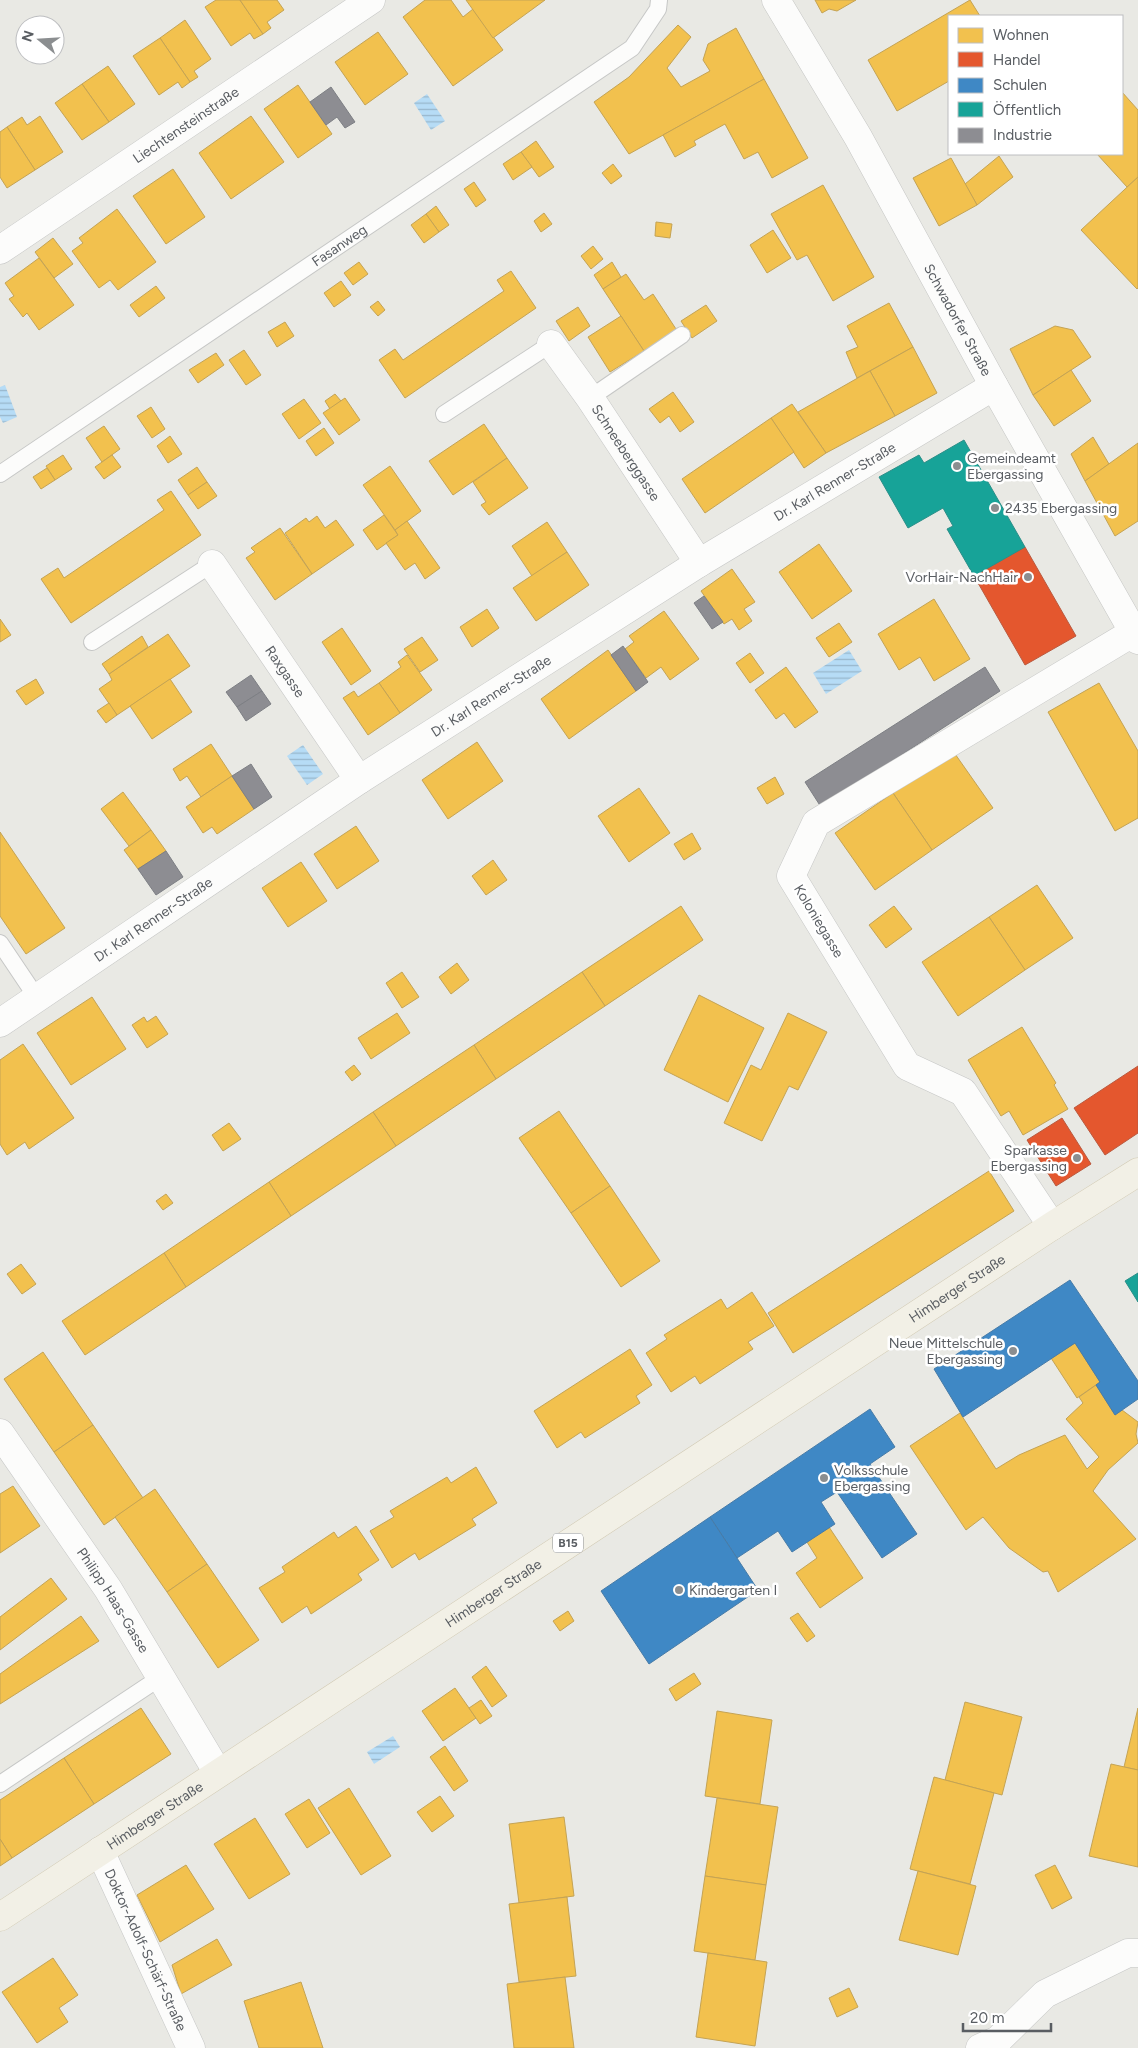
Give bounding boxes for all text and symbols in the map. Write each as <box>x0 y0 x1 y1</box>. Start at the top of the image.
north arrow <box>15 15 65 65</box>
legend <box>948 15 1123 155</box>
text: Wohnen <box>993 26 1049 44</box>
text: N <box>18 28 38 44</box>
text: Handel <box>993 51 1041 69</box>
text: Schulen <box>993 76 1047 94</box>
street label: Liechtensteinstraße <box>130 83 243 167</box>
text: Öffentlich <box>993 101 1061 119</box>
text: Industrie <box>993 126 1052 144</box>
street label: Fasanweg <box>309 221 370 270</box>
street label: Schwadorfer Straße <box>920 261 995 379</box>
street label: Schneeberggasse <box>588 401 664 505</box>
street label: Dr. Karl Renner-Straße <box>771 439 899 525</box>
place label: Gemeindeamt Ebergassing <box>967 450 1056 483</box>
marker: Gemeindeamt Ebergassing <box>951 460 963 472</box>
place label: 2435 Ebergassing <box>1005 500 1117 517</box>
marker: 2435 Ebergassing <box>989 502 1001 514</box>
place label: VorHair-NachHair <box>906 569 1018 586</box>
marker: VorHair-NachHair <box>1022 571 1034 583</box>
street label: Raxgasse <box>261 643 308 701</box>
street label: Dr. Karl Renner-Straße <box>428 651 555 741</box>
street label: Dr. Karl Renner-Straße <box>91 873 216 966</box>
street label: Koloniegasse <box>790 882 847 961</box>
place label: Sparkasse Ebergassing <box>990 1142 1067 1175</box>
marker: Sparkasse Ebergassing <box>1071 1152 1083 1164</box>
street label: Himberger Straße <box>906 1251 1009 1327</box>
place label: Neue Mittelschule Ebergassing <box>889 1335 1003 1368</box>
marker: Neue Mittelschule Ebergassing <box>1007 1345 1019 1357</box>
place label: Volksschule Ebergassing <box>834 1462 911 1495</box>
marker: Volksschule Ebergassing <box>818 1472 830 1484</box>
road number: B15 <box>553 1534 583 1552</box>
street label: Philipp Haas-Gasse <box>73 1545 152 1656</box>
street label: Himberger Straße <box>442 1556 545 1631</box>
place label: Kindergarten I <box>689 1582 777 1599</box>
marker: Kindergarten I <box>673 1584 685 1596</box>
street label: Himberger Straße <box>104 1778 207 1854</box>
street label: Doktor-Adolf-Schärf-Straße <box>101 1866 190 2034</box>
scale bar <box>963 2000 1050 2032</box>
text: 20 m <box>970 2009 1004 2027</box>

